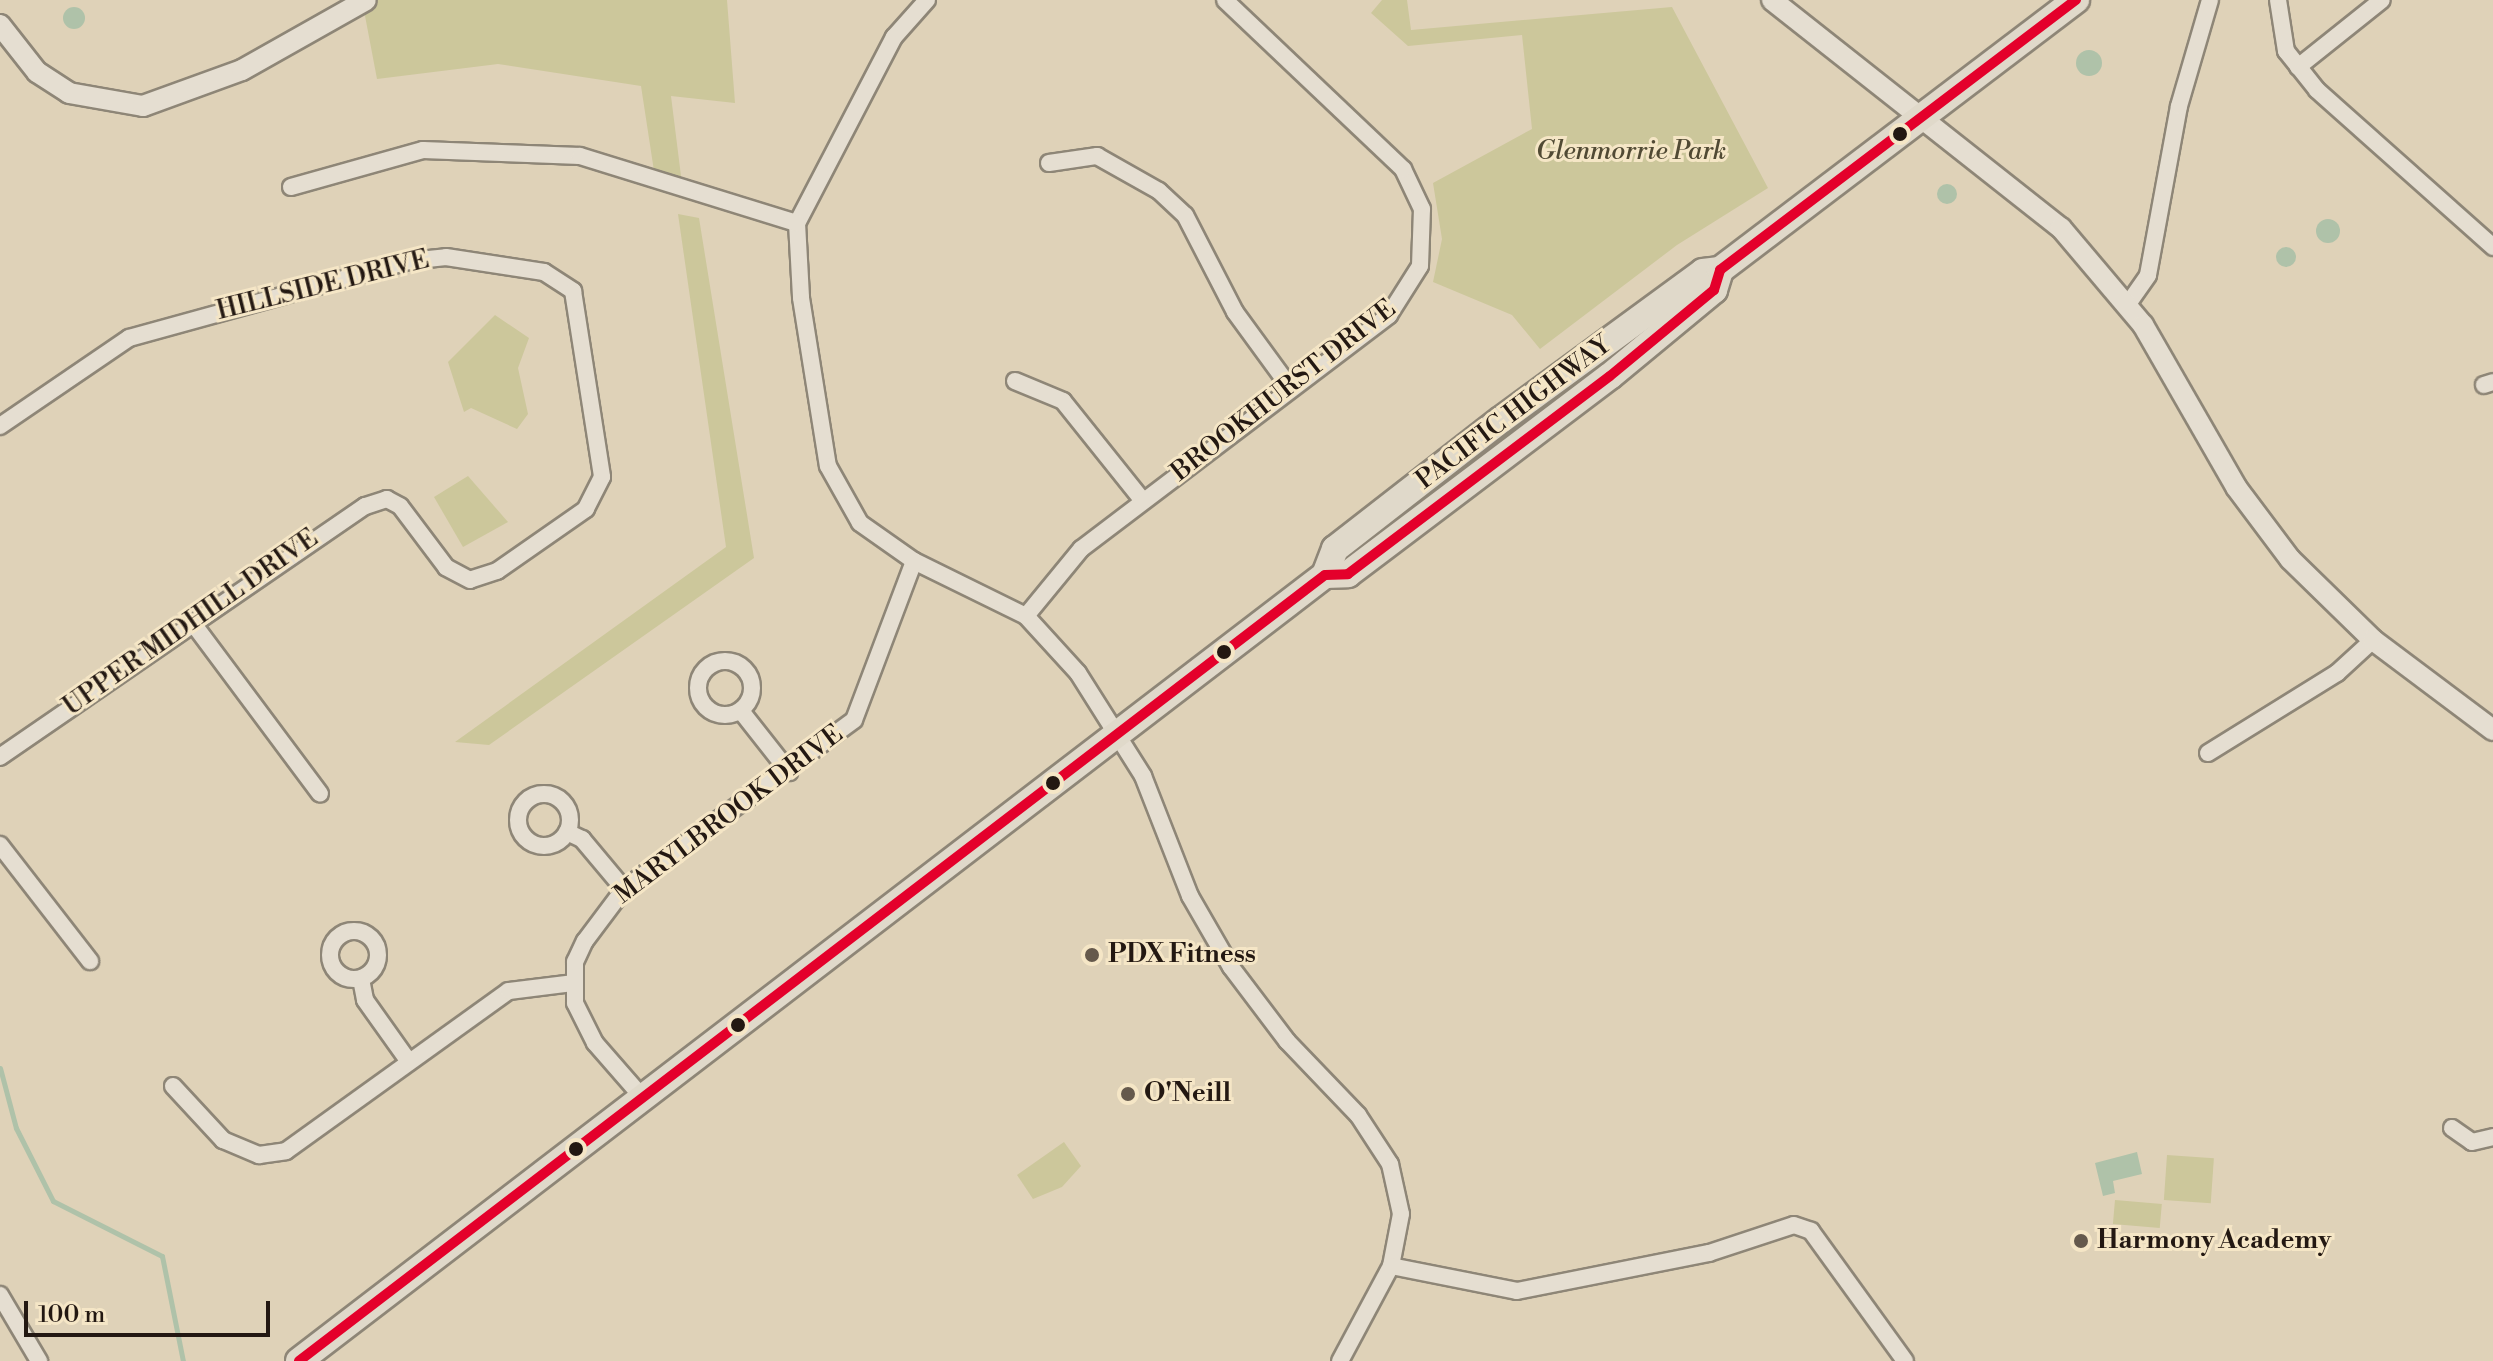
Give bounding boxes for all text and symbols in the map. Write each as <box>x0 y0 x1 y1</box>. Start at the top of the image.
unlabelled marker <box>1892 126 1908 142</box>
park label: Glenmorrie Park <box>1536 136 1726 168</box>
street label: HILLSIDE DRIVE <box>213 244 433 328</box>
street label: BROOKHURST DRIVE <box>1165 294 1403 488</box>
street label: PACIFIC HIGHWAY <box>1410 330 1618 496</box>
street label: UPPER MIDHILL DRIVE <box>58 523 324 723</box>
unlabelled marker <box>1216 644 1232 660</box>
street label: MARYLBROOK DRIVE <box>609 719 849 911</box>
unlabelled marker <box>1045 775 1061 791</box>
place label: PDX Fitness <box>1108 939 1256 971</box>
marker: PDX Fitness <box>1083 946 1101 964</box>
unlabelled marker <box>730 1017 746 1033</box>
place label: O'Neill <box>1144 1078 1231 1110</box>
marker: O'Neill <box>1119 1085 1137 1103</box>
unlabelled marker <box>568 1141 584 1157</box>
place label: Harmony Academy <box>2097 1225 2331 1257</box>
marker: Harmony Academy <box>2072 1232 2090 1250</box>
scale bar <box>28 1285 274 1335</box>
text: 100 m <box>38 1300 105 1330</box>

